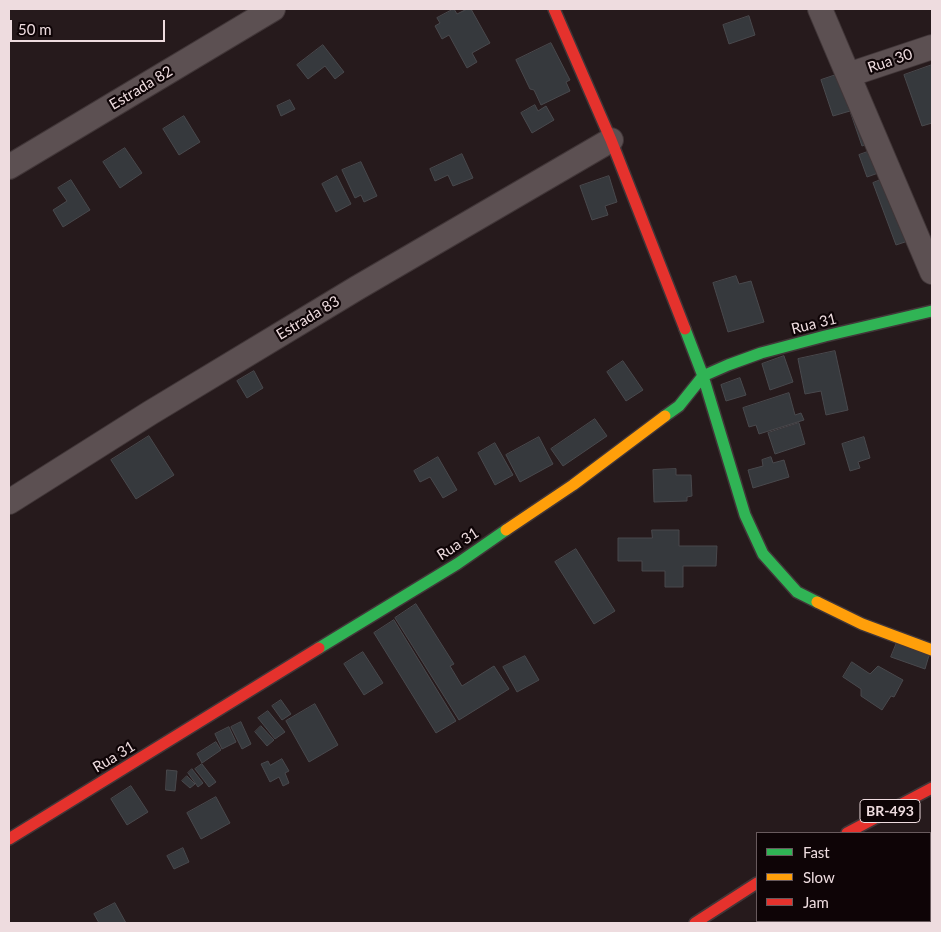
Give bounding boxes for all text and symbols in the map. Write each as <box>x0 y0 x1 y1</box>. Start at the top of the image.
scale bar <box>12 10 168 42</box>
text: 50 m <box>18 20 52 38</box>
street label: Rua 30 <box>865 45 915 77</box>
street label: Estrada 82 <box>106 62 176 114</box>
street label: Estrada 83 <box>273 292 343 344</box>
street label: Rua 31 <box>789 310 839 338</box>
street label: Rua 31 <box>434 524 482 564</box>
street label: Rua 31 <box>90 737 138 777</box>
road number: BR-493 <box>860 799 920 822</box>
legend <box>756 832 931 922</box>
text: Fast <box>803 843 830 861</box>
text: Slow <box>803 868 835 886</box>
text: Jam <box>803 893 829 911</box>

